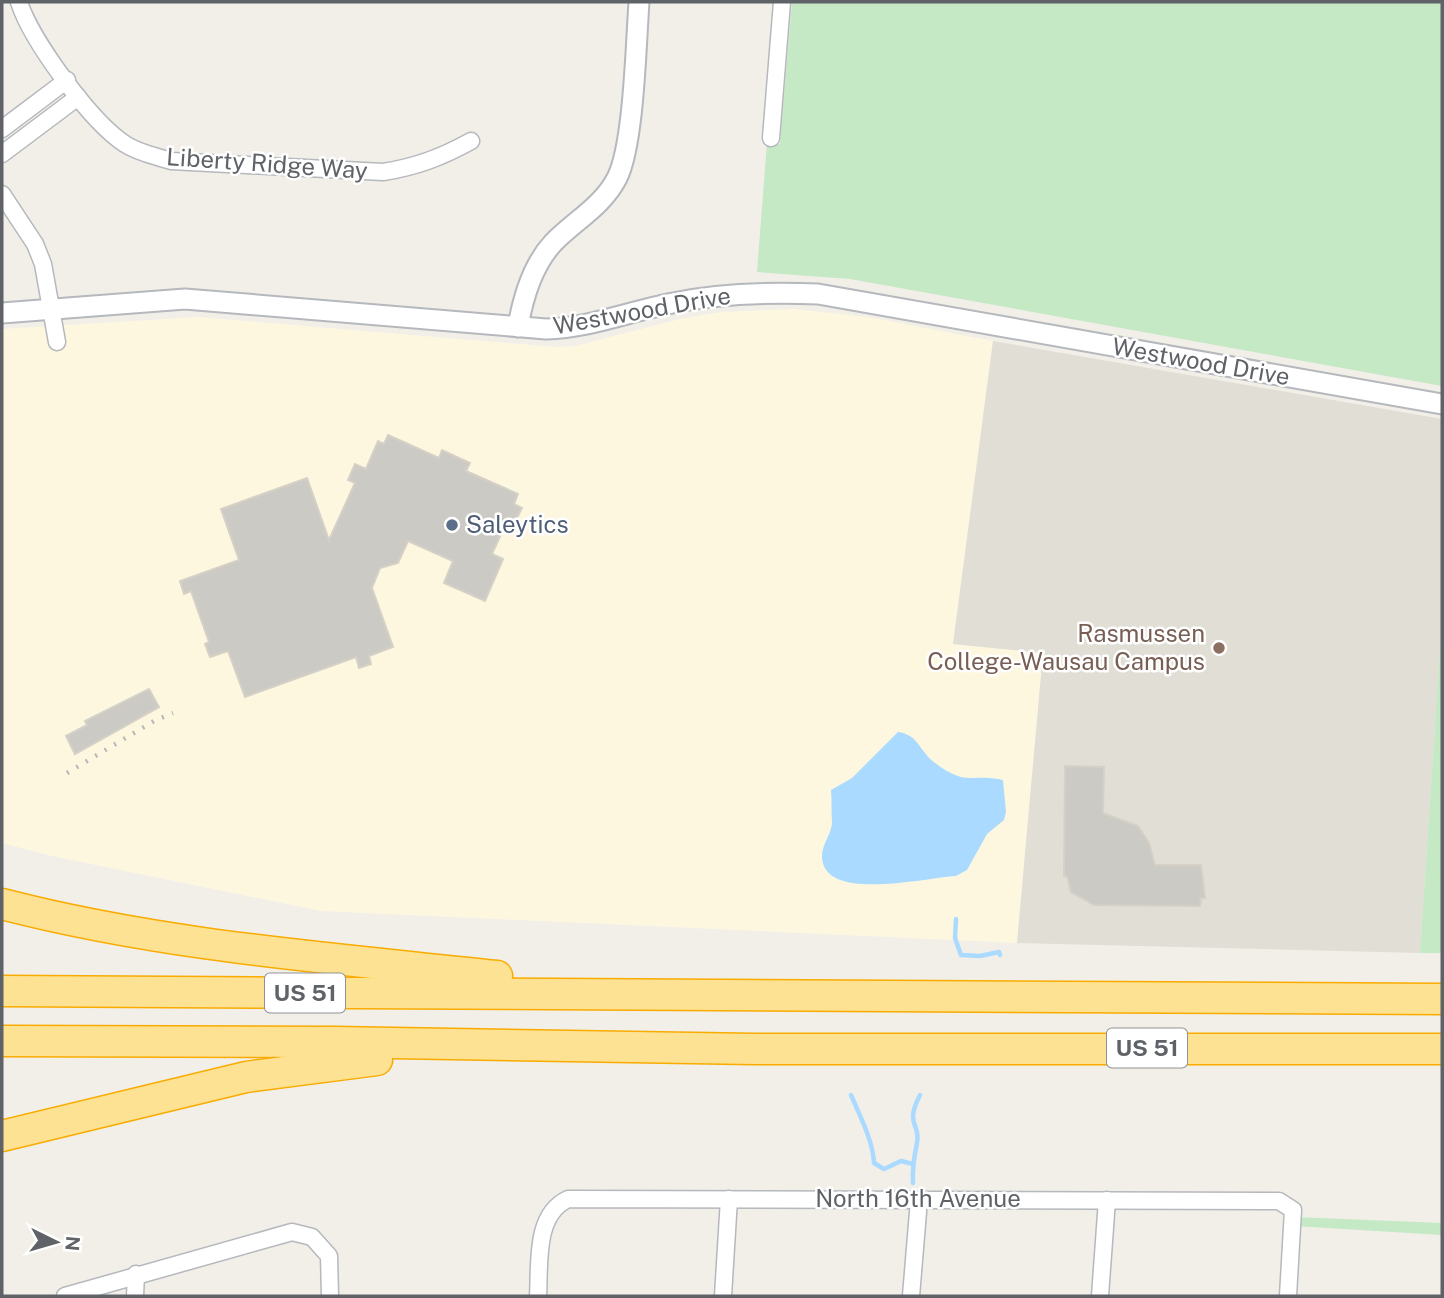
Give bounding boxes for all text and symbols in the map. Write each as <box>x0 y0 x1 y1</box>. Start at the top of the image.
street label: Liberty Ridge Way <box>165 142 369 184</box>
street label: Westwood Drive <box>551 281 733 339</box>
street label: Westwood Drive <box>1110 332 1292 390</box>
place label: Saleytics <box>466 510 569 538</box>
marker: Saleytics <box>444 517 460 533</box>
place label: Rasmussen College-Wausau Campus <box>927 619 1205 675</box>
marker: Rasmussen College-Wausau Campus <box>1211 640 1227 656</box>
road number: US 51 <box>265 974 345 1012</box>
road number: US 51 <box>1107 1028 1187 1068</box>
street label: North 16th Avenue <box>815 1184 1021 1212</box>
north arrow <box>21 1207 91 1277</box>
text: N <box>61 1235 85 1252</box>

